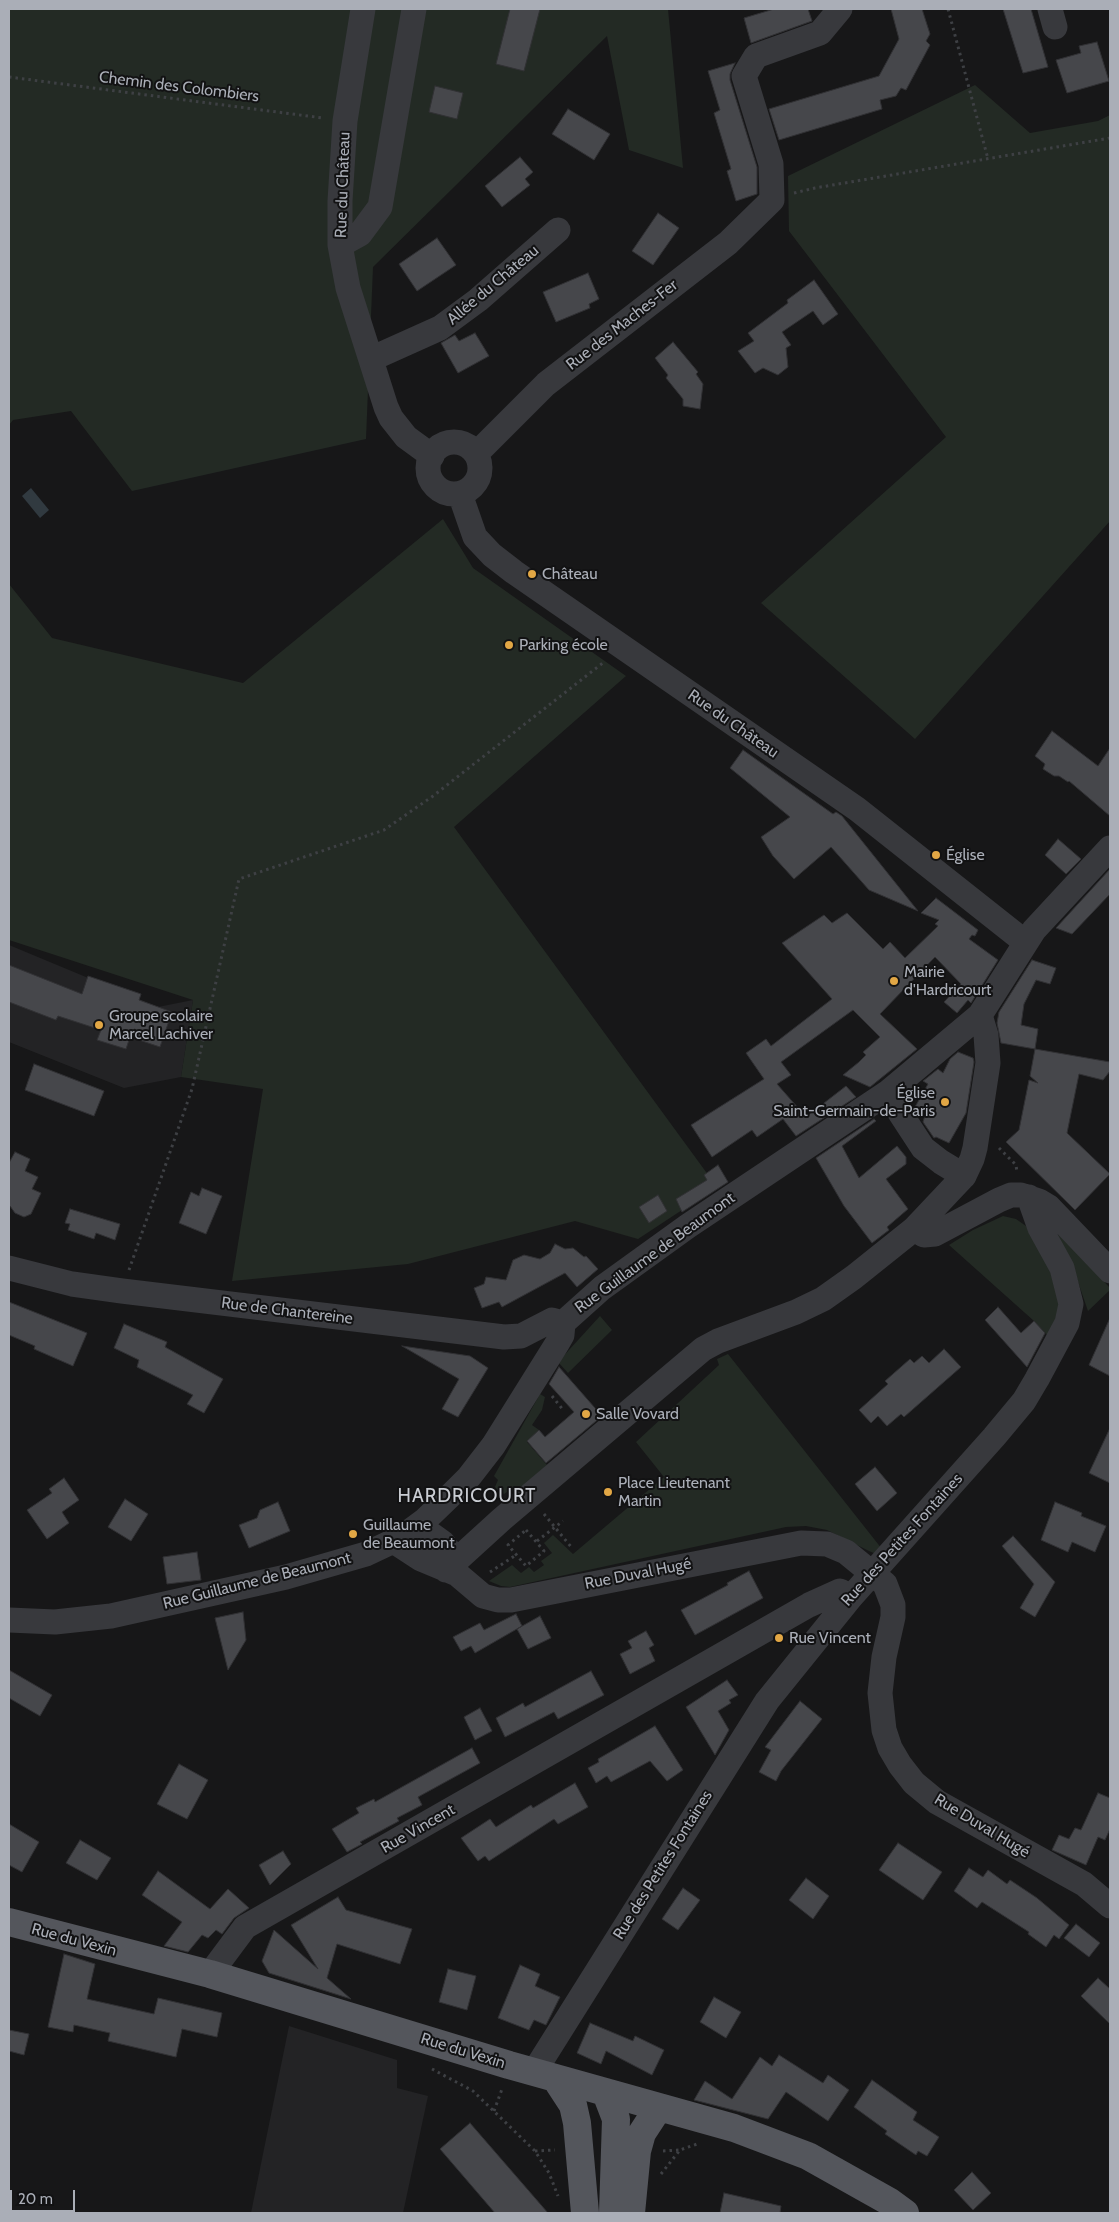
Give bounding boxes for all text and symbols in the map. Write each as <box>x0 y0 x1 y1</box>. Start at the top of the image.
street label: Chemin des Colombiers <box>98 68 260 106</box>
street label: Rue du Château <box>332 132 354 238</box>
street label: Allée du Château <box>443 241 543 329</box>
street label: Rue des Maches-Fer <box>563 276 681 374</box>
place label: Château <box>542 564 598 584</box>
marker: Château <box>526 568 538 580</box>
place label: Parking école <box>519 635 608 655</box>
marker: Parking école <box>503 639 515 651</box>
street label: Rue du Château <box>684 686 782 762</box>
place label: Église <box>946 845 985 865</box>
marker: Église <box>930 849 942 861</box>
place label: Mairie d'Hardricourt <box>904 962 991 1000</box>
marker: Mairie d'Hardricourt <box>888 975 900 987</box>
place label: Groupe scolaire Marcel Lachiver <box>109 1006 213 1044</box>
marker: Groupe scolaire Marcel Lachiver <box>93 1019 105 1031</box>
place label: Église Saint-Germain-de-Paris <box>773 1083 935 1121</box>
marker: Église Saint-Germain-de-Paris <box>939 1096 951 1108</box>
street label: Rue Guillaume de Beaumont <box>571 1189 739 1317</box>
street label: Rue de Chantereine <box>220 1293 354 1329</box>
place label: Salle Vovard <box>596 1404 679 1424</box>
marker: Salle Vovard <box>580 1408 592 1420</box>
street label: Rue des Petites Fontaines <box>837 1470 967 1610</box>
place label: Place Lieutenant Martin <box>618 1473 730 1511</box>
district label: HARDRICOURT <box>396 1485 538 1507</box>
marker: Place Lieutenant Martin <box>602 1486 614 1498</box>
place label: Guillaume de Beaumont <box>363 1515 455 1553</box>
marker: Guillaume de Beaumont <box>347 1528 359 1540</box>
street label: Rue Guillaume de Beaumont <box>161 1548 353 1614</box>
street label: Rue Duval Hugé <box>583 1554 693 1594</box>
place label: Rue Vincent <box>789 1628 871 1648</box>
marker: Rue Vincent <box>773 1632 785 1644</box>
street label: Rue des Petites Fontaines <box>609 1787 717 1943</box>
street label: Rue Duval Hugé <box>931 1790 1033 1862</box>
street label: Rue Vincent <box>378 1800 458 1858</box>
street label: Rue du Vexin <box>29 1919 119 1961</box>
street label: Rue du Vexin <box>418 2029 508 2073</box>
scale bar <box>12 2180 78 2212</box>
text: 20 m <box>18 2190 53 2208</box>

